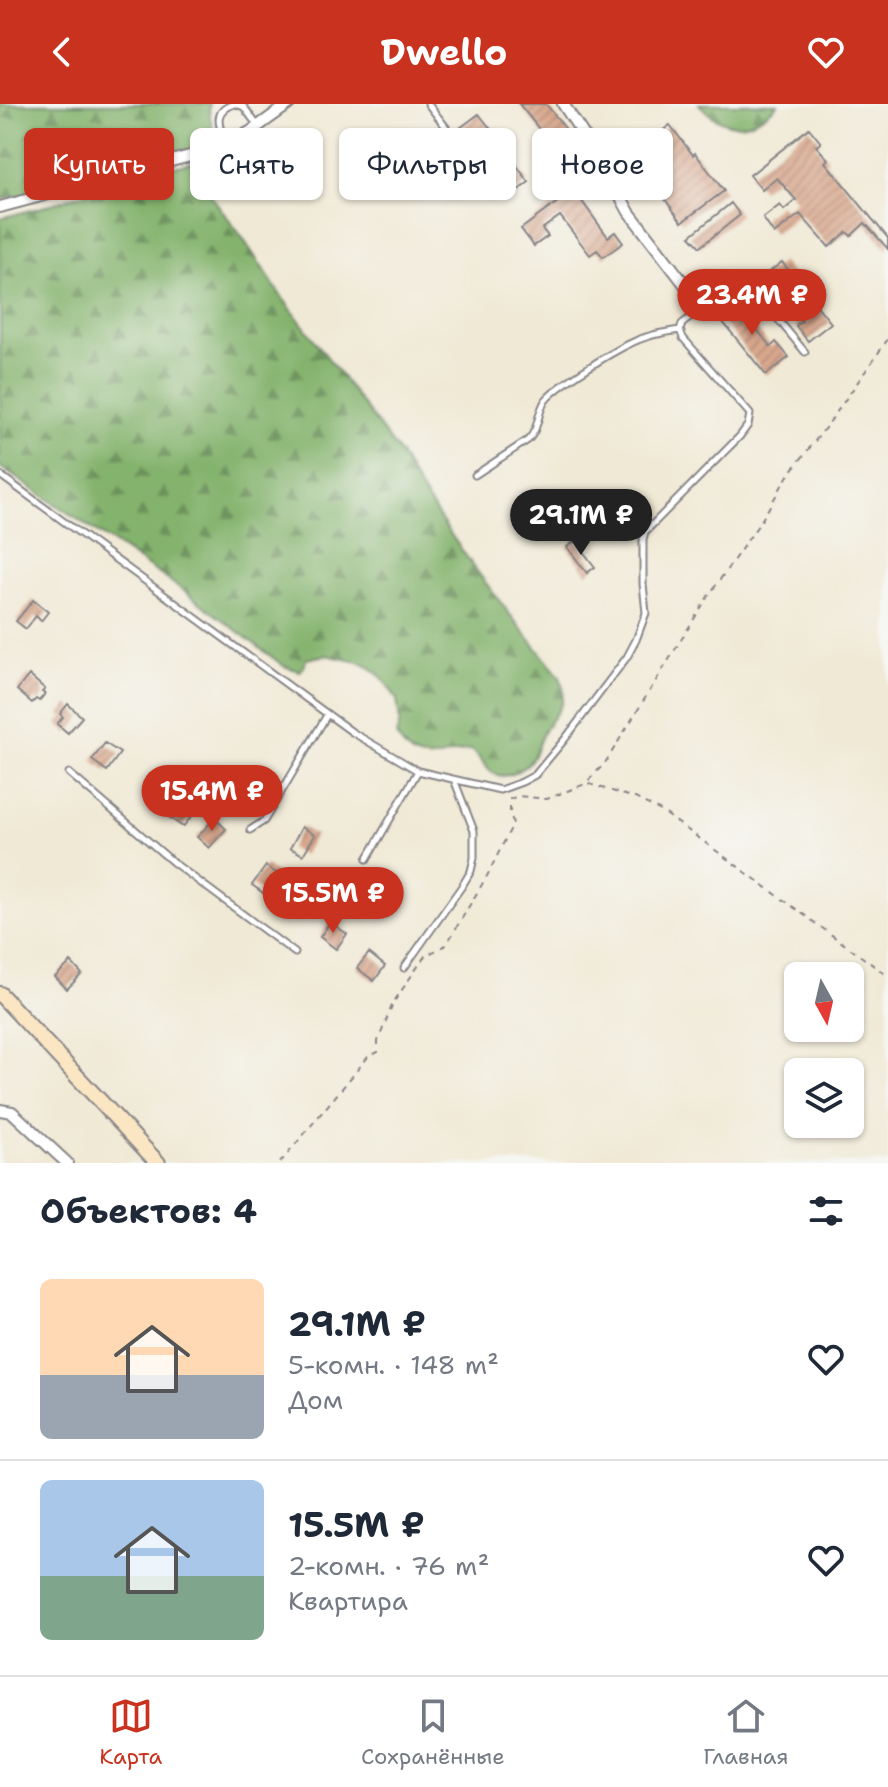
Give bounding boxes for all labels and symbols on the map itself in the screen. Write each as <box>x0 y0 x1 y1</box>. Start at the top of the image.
pin: 23.4M ₽ <box>678 269 826 337</box>
pin: 29.1M ₽ <box>507 489 655 557</box>
pin: 15.4M ₽ <box>138 765 286 833</box>
pin: 15.5M ₽ <box>259 867 407 935</box>
north arrow <box>784 962 864 1042</box>

